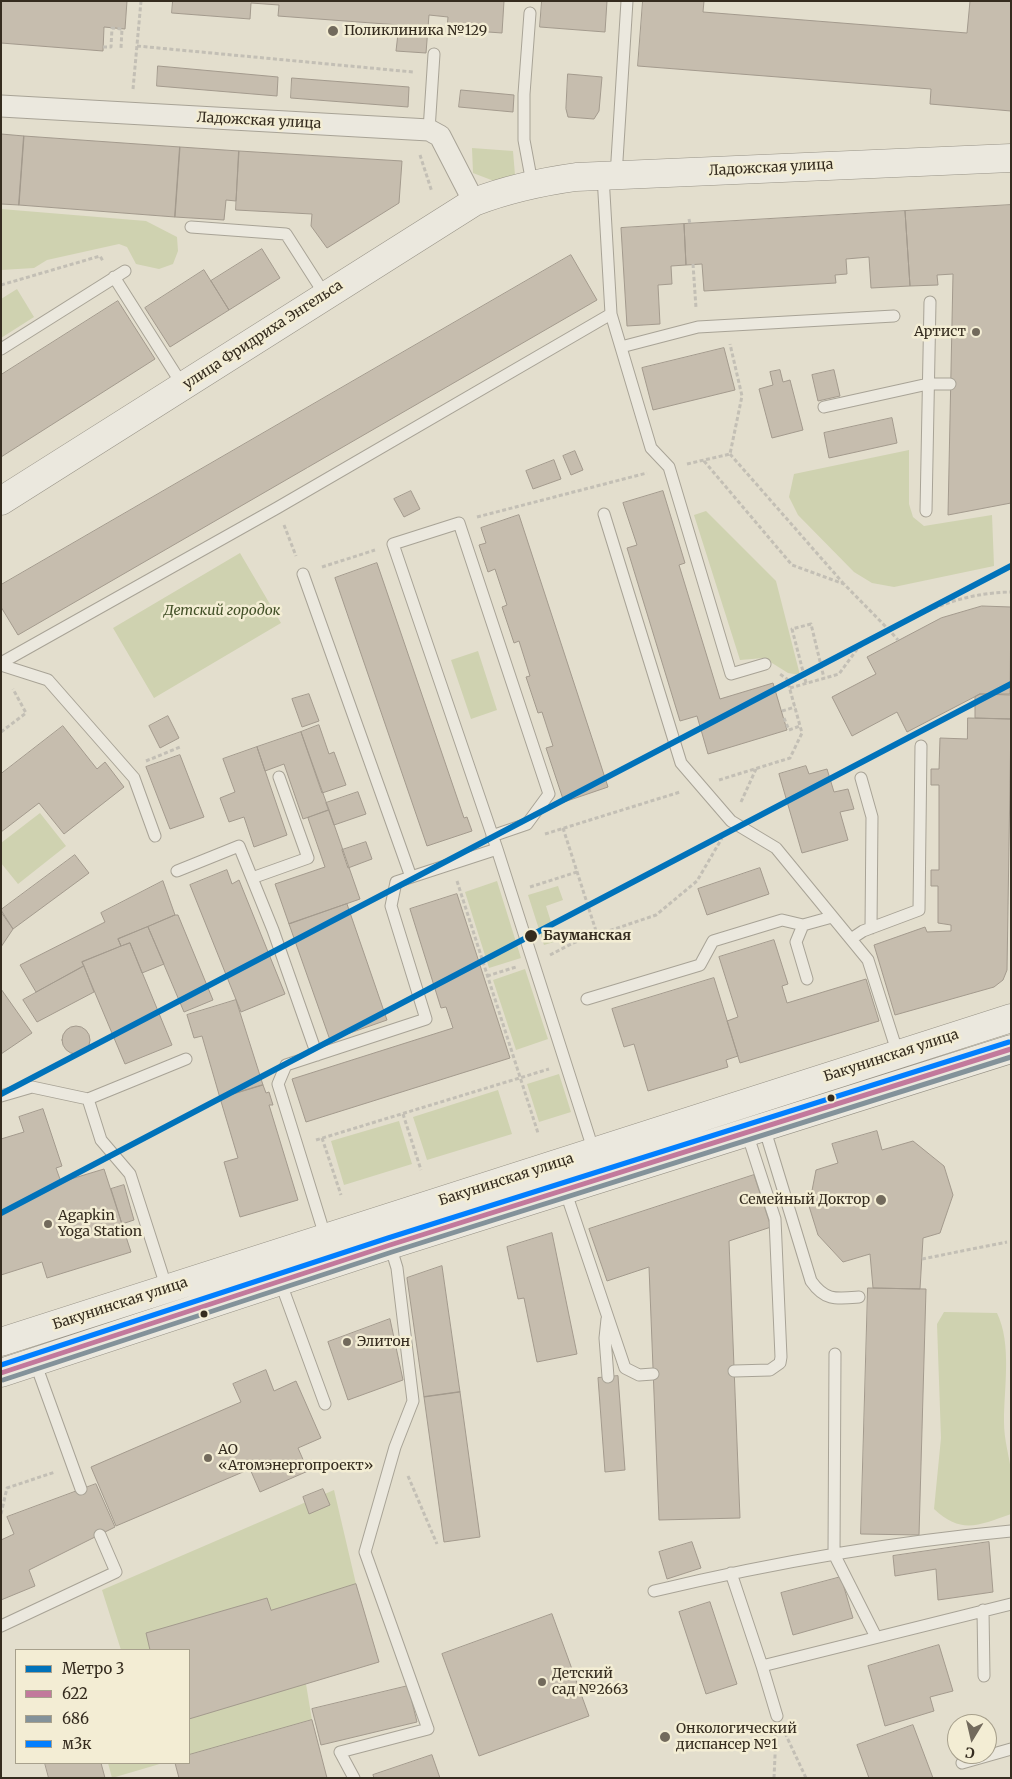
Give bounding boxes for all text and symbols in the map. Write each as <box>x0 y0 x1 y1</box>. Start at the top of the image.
place label: Поликлиника №129 <box>344 23 487 39</box>
marker: Поликлиника №129 <box>326 24 340 38</box>
street label: Ладожская улица <box>196 109 322 133</box>
street label: Ладожская улица <box>708 156 834 180</box>
street label: улица Фридриха Энгельса <box>180 277 346 393</box>
place label: Артист <box>914 324 966 340</box>
marker: Артист <box>970 326 982 338</box>
park label: Детский городок <box>164 603 280 619</box>
marker: Бауманская <box>523 928 539 944</box>
place label: Бауманская <box>543 928 631 944</box>
street label: Бакунинская улица <box>821 1026 961 1086</box>
unlabelled marker <box>826 1093 836 1103</box>
street label: Бакунинская улица <box>436 1150 576 1210</box>
place label: Семейный Доктор <box>739 1192 870 1208</box>
marker: Семейный Доктор <box>874 1193 888 1207</box>
place label: Agapkin Yoga Station <box>58 1208 142 1240</box>
marker: Agapkin Yoga Station <box>42 1218 54 1230</box>
street label: Бакунинская улица <box>50 1274 190 1334</box>
unlabelled marker <box>199 1309 209 1319</box>
place label: Элитон <box>357 1334 410 1350</box>
marker: Элитон <box>341 1336 353 1348</box>
place label: АО «Атомэнергопроект» <box>218 1442 373 1474</box>
marker: АО «Атомэнергопроект» <box>202 1452 214 1464</box>
legend <box>15 1649 190 1764</box>
text: Метро 3 <box>62 1659 124 1678</box>
place label: Детский сад №2663 <box>552 1666 628 1698</box>
marker: Детский сад №2663 <box>536 1676 548 1688</box>
text: 622 <box>62 1684 88 1703</box>
text: 686 <box>62 1709 89 1728</box>
north arrow <box>947 1714 997 1764</box>
place label: Онкологический диспансер №1 <box>676 1721 797 1754</box>
marker: Онкологический диспансер №1 <box>658 1730 672 1744</box>
text: м3к <box>62 1734 92 1753</box>
text: С <box>964 1743 976 1762</box>

